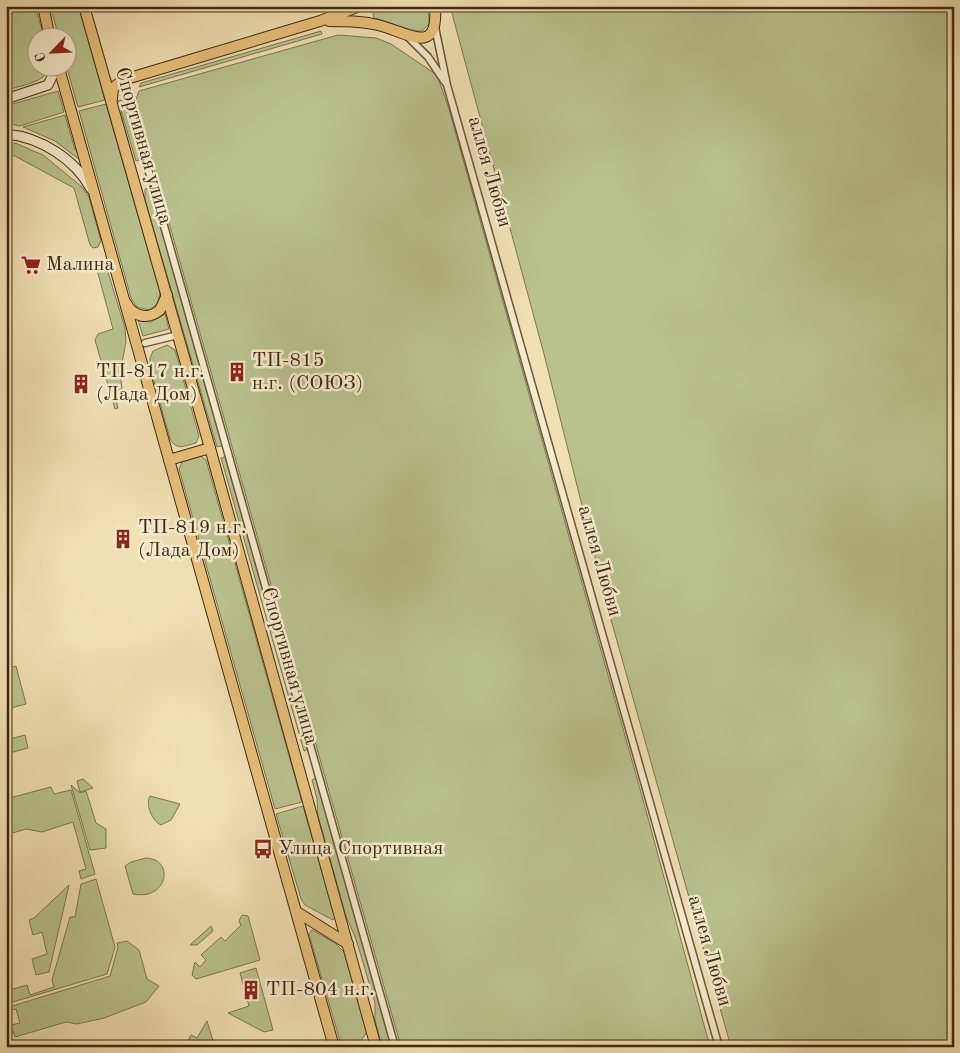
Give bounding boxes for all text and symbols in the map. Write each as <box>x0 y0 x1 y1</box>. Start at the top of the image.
north arrow <box>28 28 78 78</box>
text: С <box>33 50 49 64</box>
street label: Спортивная улица <box>111 65 175 227</box>
street label: аллея Любви <box>464 114 514 230</box>
supermarket icon: Малина <box>20 254 42 276</box>
place label: Малина <box>46 255 114 275</box>
place label: ТП-815 н.г. (СОЮЗ) <box>252 351 363 394</box>
building icon: ТП-815 н.г. (СОЮЗ) <box>226 361 248 383</box>
place label: ТП-817 н.г. (Лада Дом) <box>96 362 205 405</box>
building icon: ТП-817 н.г. (Лада Дом) <box>70 373 92 395</box>
street label: аллея Любви <box>574 503 624 619</box>
place label: ТП-819 н.г. (Лада Дом) <box>138 518 247 561</box>
building icon: ТП-819 н.г. (Лада Дом) <box>112 528 134 550</box>
street label: Спортивная улица <box>257 585 321 747</box>
bus stop icon: Улица Спортивная <box>252 838 274 860</box>
place label: Улица Спортивная <box>278 839 444 859</box>
street label: аллея Любви <box>684 893 734 1009</box>
building icon: ТП-804 н.г. <box>240 979 262 1001</box>
place label: ТП-804 н.г. <box>266 980 375 1000</box>

